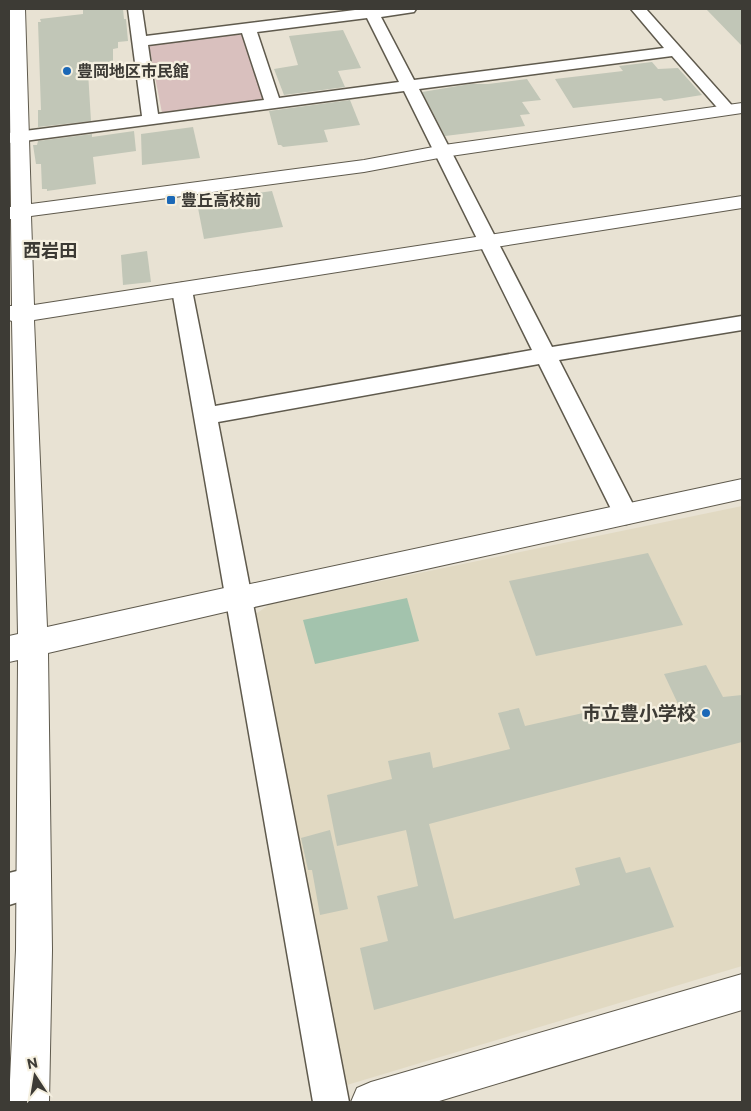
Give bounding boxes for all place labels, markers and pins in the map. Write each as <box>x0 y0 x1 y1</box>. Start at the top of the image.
place label: 豊岡地区市民館 <box>77 61 189 80</box>
marker: 豊岡地区市民館 <box>61 65 73 77</box>
place label: 豊丘高校前 <box>181 190 261 209</box>
marker: 豊丘高校前 <box>165 194 177 206</box>
place label: 市立豊小学校 <box>582 701 696 724</box>
marker: 市立豊小学校 <box>700 707 712 719</box>

